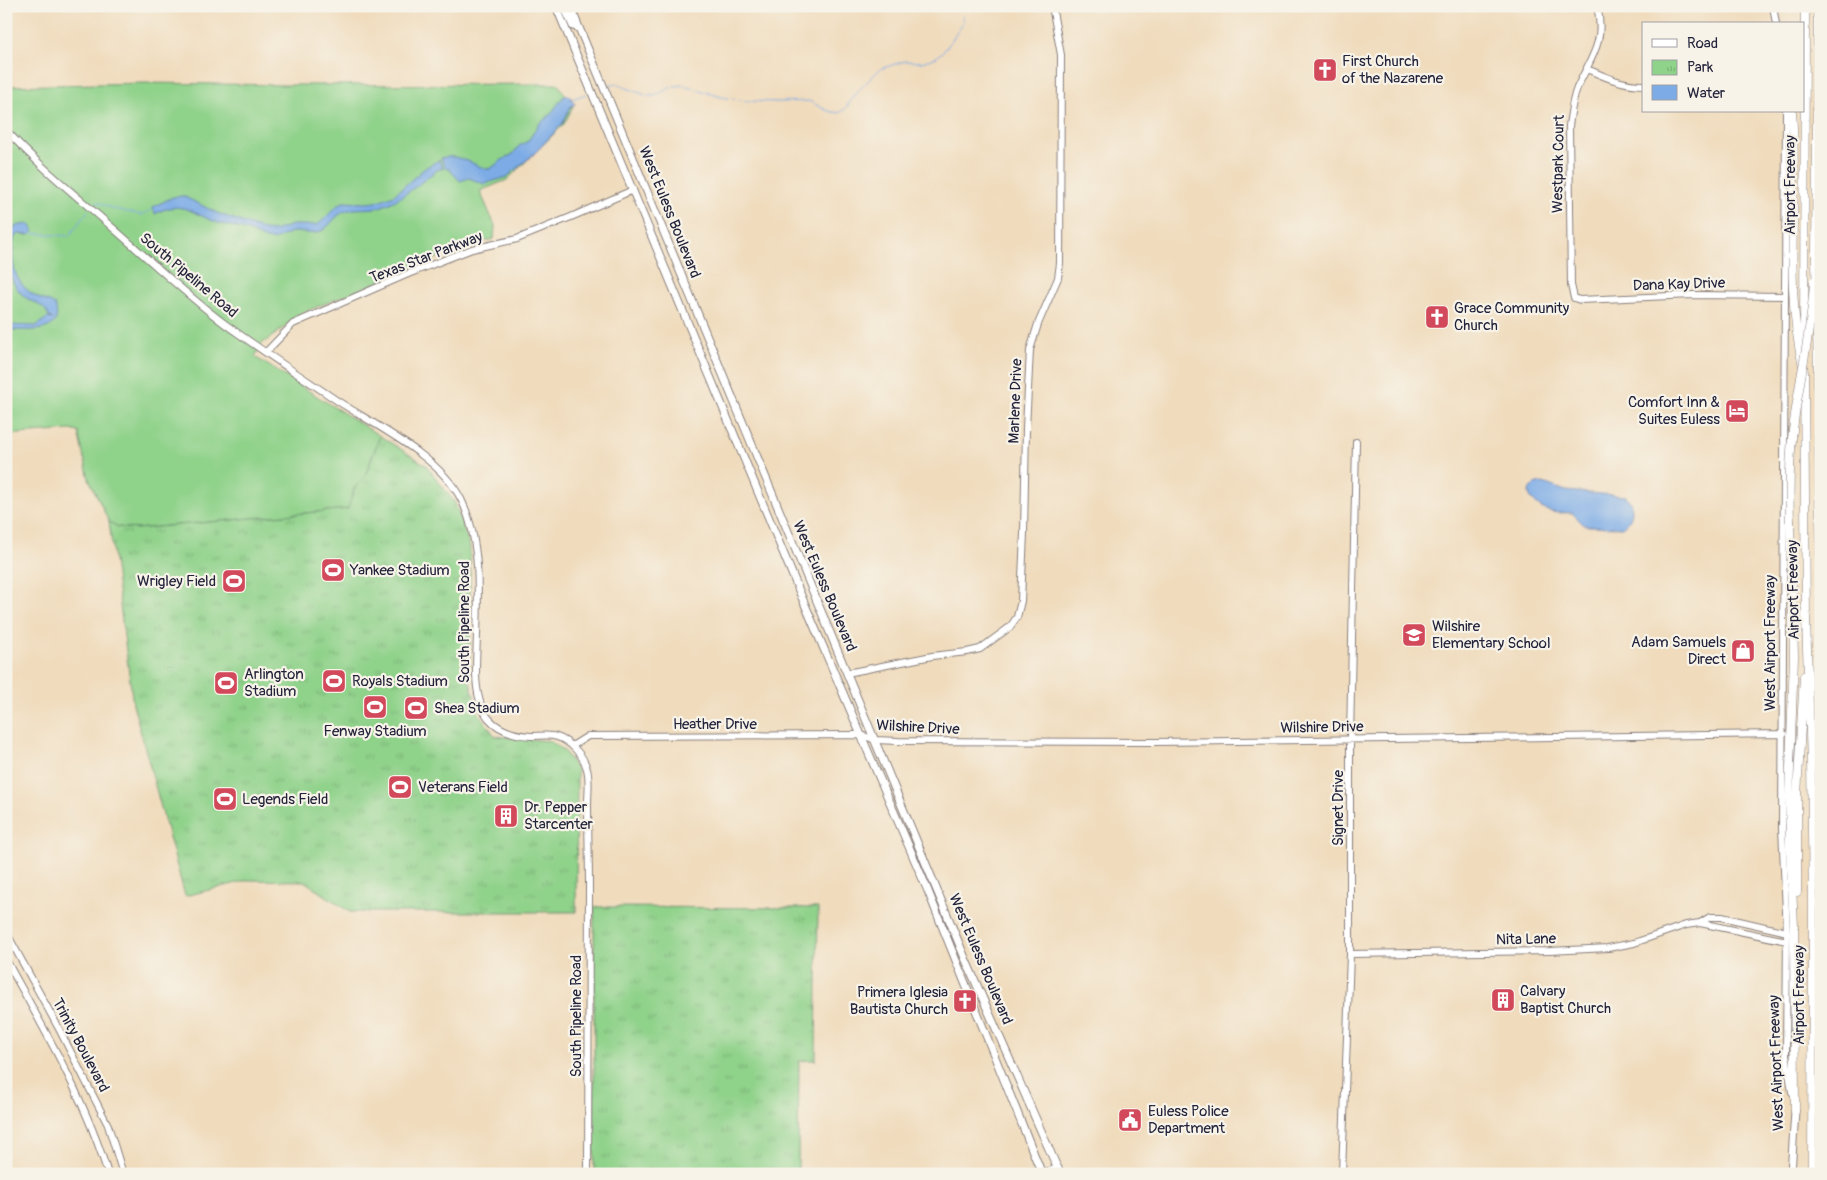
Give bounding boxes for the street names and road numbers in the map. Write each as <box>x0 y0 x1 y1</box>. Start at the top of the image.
street label: Westpark Court <box>1548 114 1569 213</box>
street label: Airport Freeway <box>1781 134 1800 235</box>
street label: West Euless Boulevard <box>634 144 705 281</box>
street label: Texas Star Parkway <box>367 227 486 288</box>
street label: South Pipeline Road <box>136 229 242 322</box>
street label: Dana Kay Drive <box>1633 273 1726 296</box>
street label: Marlene Drive <box>1005 358 1026 444</box>
street label: West Euless Boulevard <box>788 518 861 655</box>
street label: Airport Freeway <box>1783 539 1804 640</box>
street label: South Pipeline Road <box>455 561 474 683</box>
street label: West Airport Freeway <box>1761 574 1780 711</box>
street label: Heather Drive <box>673 715 758 734</box>
street label: Wilshire Drive <box>876 716 961 739</box>
street label: Wilshire Drive <box>1280 717 1364 738</box>
street label: Signet Drive <box>1329 769 1348 846</box>
street label: West Euless Boulevard <box>944 891 1017 1028</box>
street label: Nita Lane <box>1496 929 1557 950</box>
street label: Airport Freeway <box>1790 944 1809 1045</box>
street label: South Pipeline Road <box>567 955 586 1077</box>
street label: West Airport Freeway <box>1765 994 1788 1131</box>
street label: Trinity Boulevard <box>48 995 113 1096</box>

